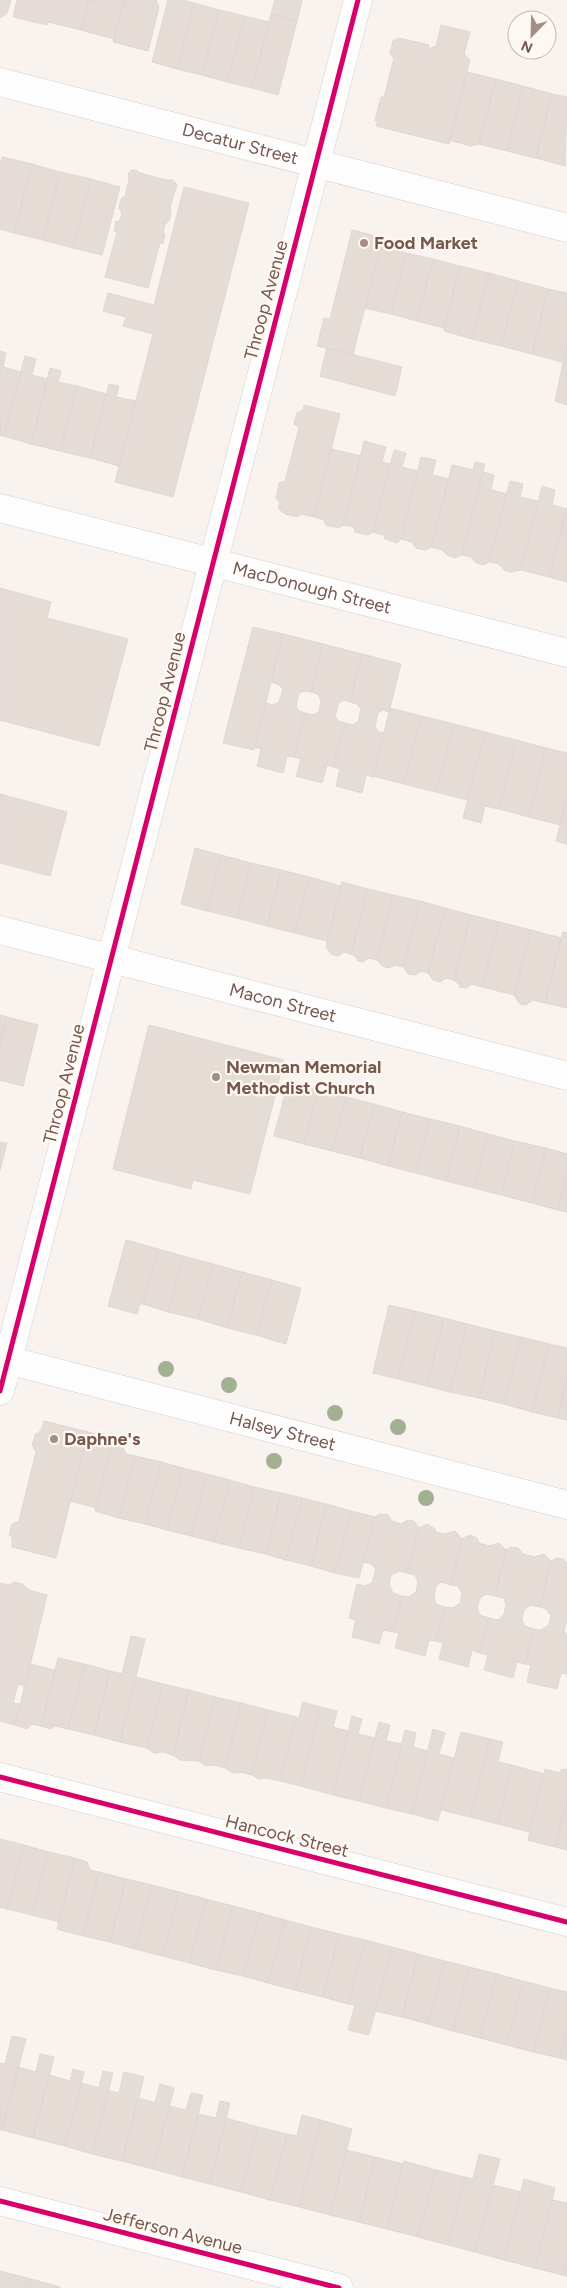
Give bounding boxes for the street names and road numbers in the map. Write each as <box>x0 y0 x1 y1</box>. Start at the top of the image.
street label: Decatur Street <box>180 118 301 169</box>
street label: Throop Avenue <box>239 238 293 362</box>
street label: MacDonough Street <box>230 557 394 619</box>
street label: Throop Avenue <box>139 630 191 754</box>
street label: Macon Street <box>227 979 339 1027</box>
street label: Throop Avenue <box>38 1022 90 1146</box>
street label: Halsey Street <box>227 1407 338 1456</box>
street label: Hancock Street <box>223 1810 351 1862</box>
street label: Jefferson Avenue <box>101 2203 245 2259</box>

